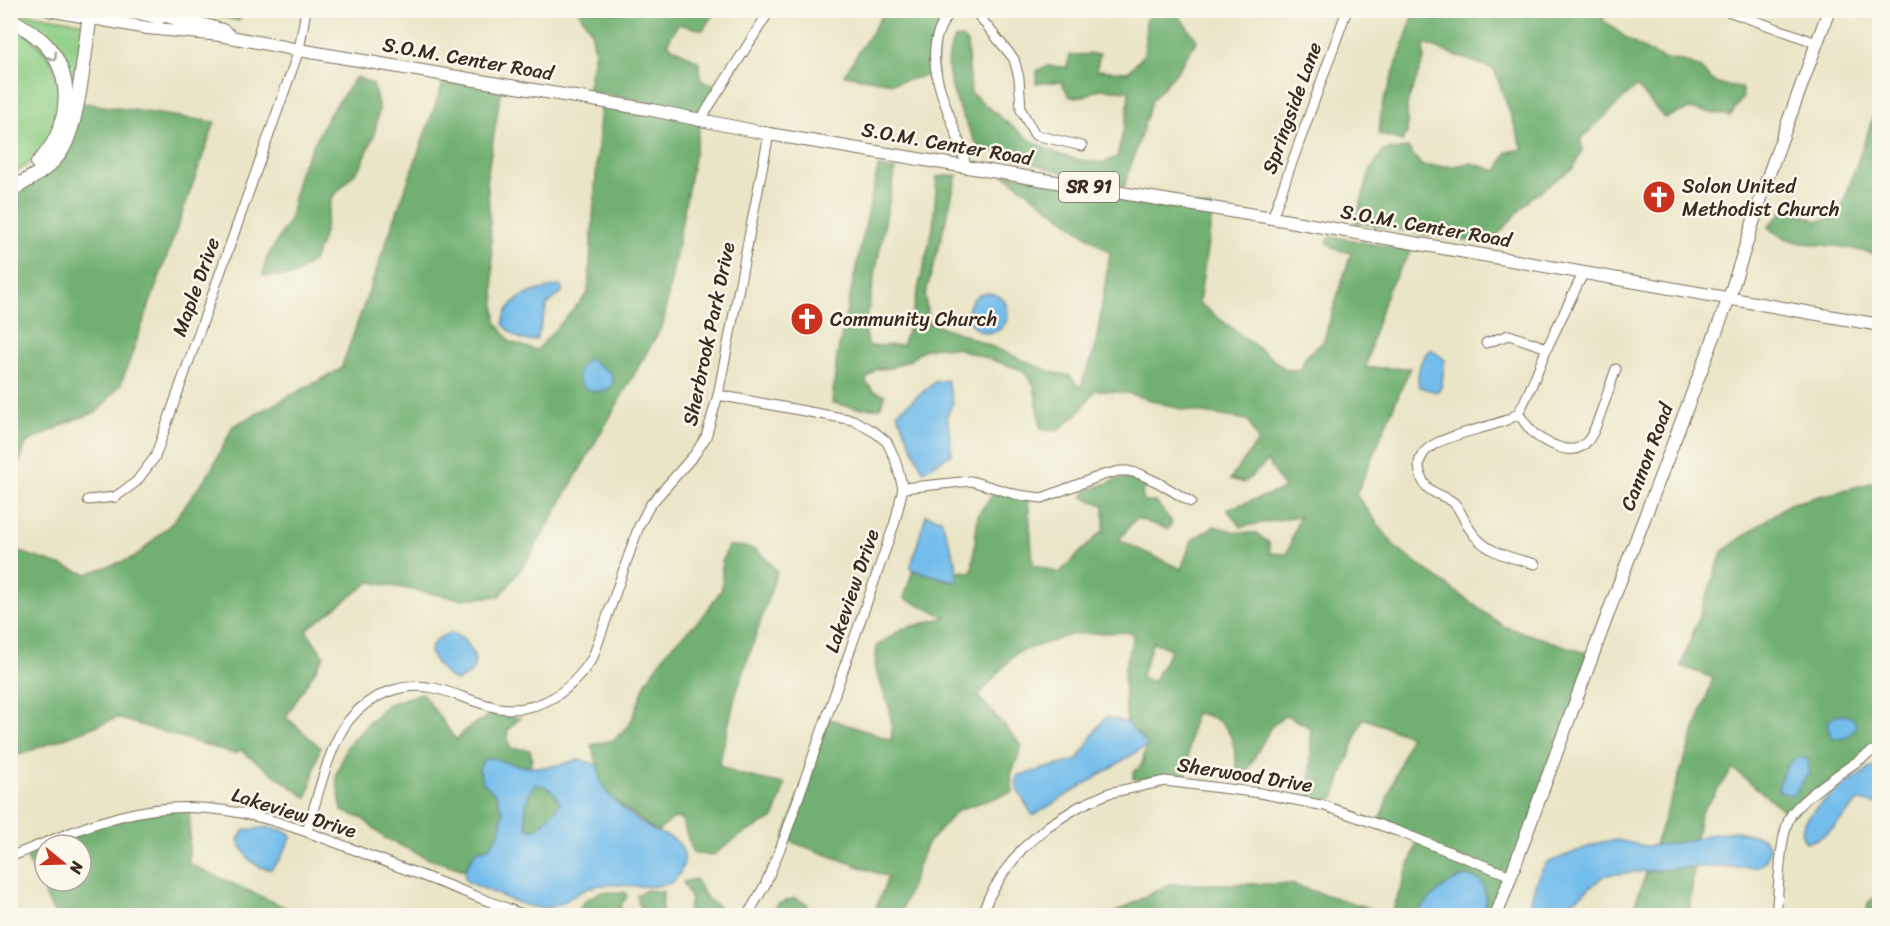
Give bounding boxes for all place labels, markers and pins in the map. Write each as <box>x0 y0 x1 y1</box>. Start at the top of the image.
place label: Solon United Methodist Church <box>1682 169 1840 227</box>
church icon: Solon United Methodist Church <box>1641 179 1677 215</box>
church icon: Community Church <box>789 301 825 337</box>
place label: Community Church <box>830 302 997 337</box>

